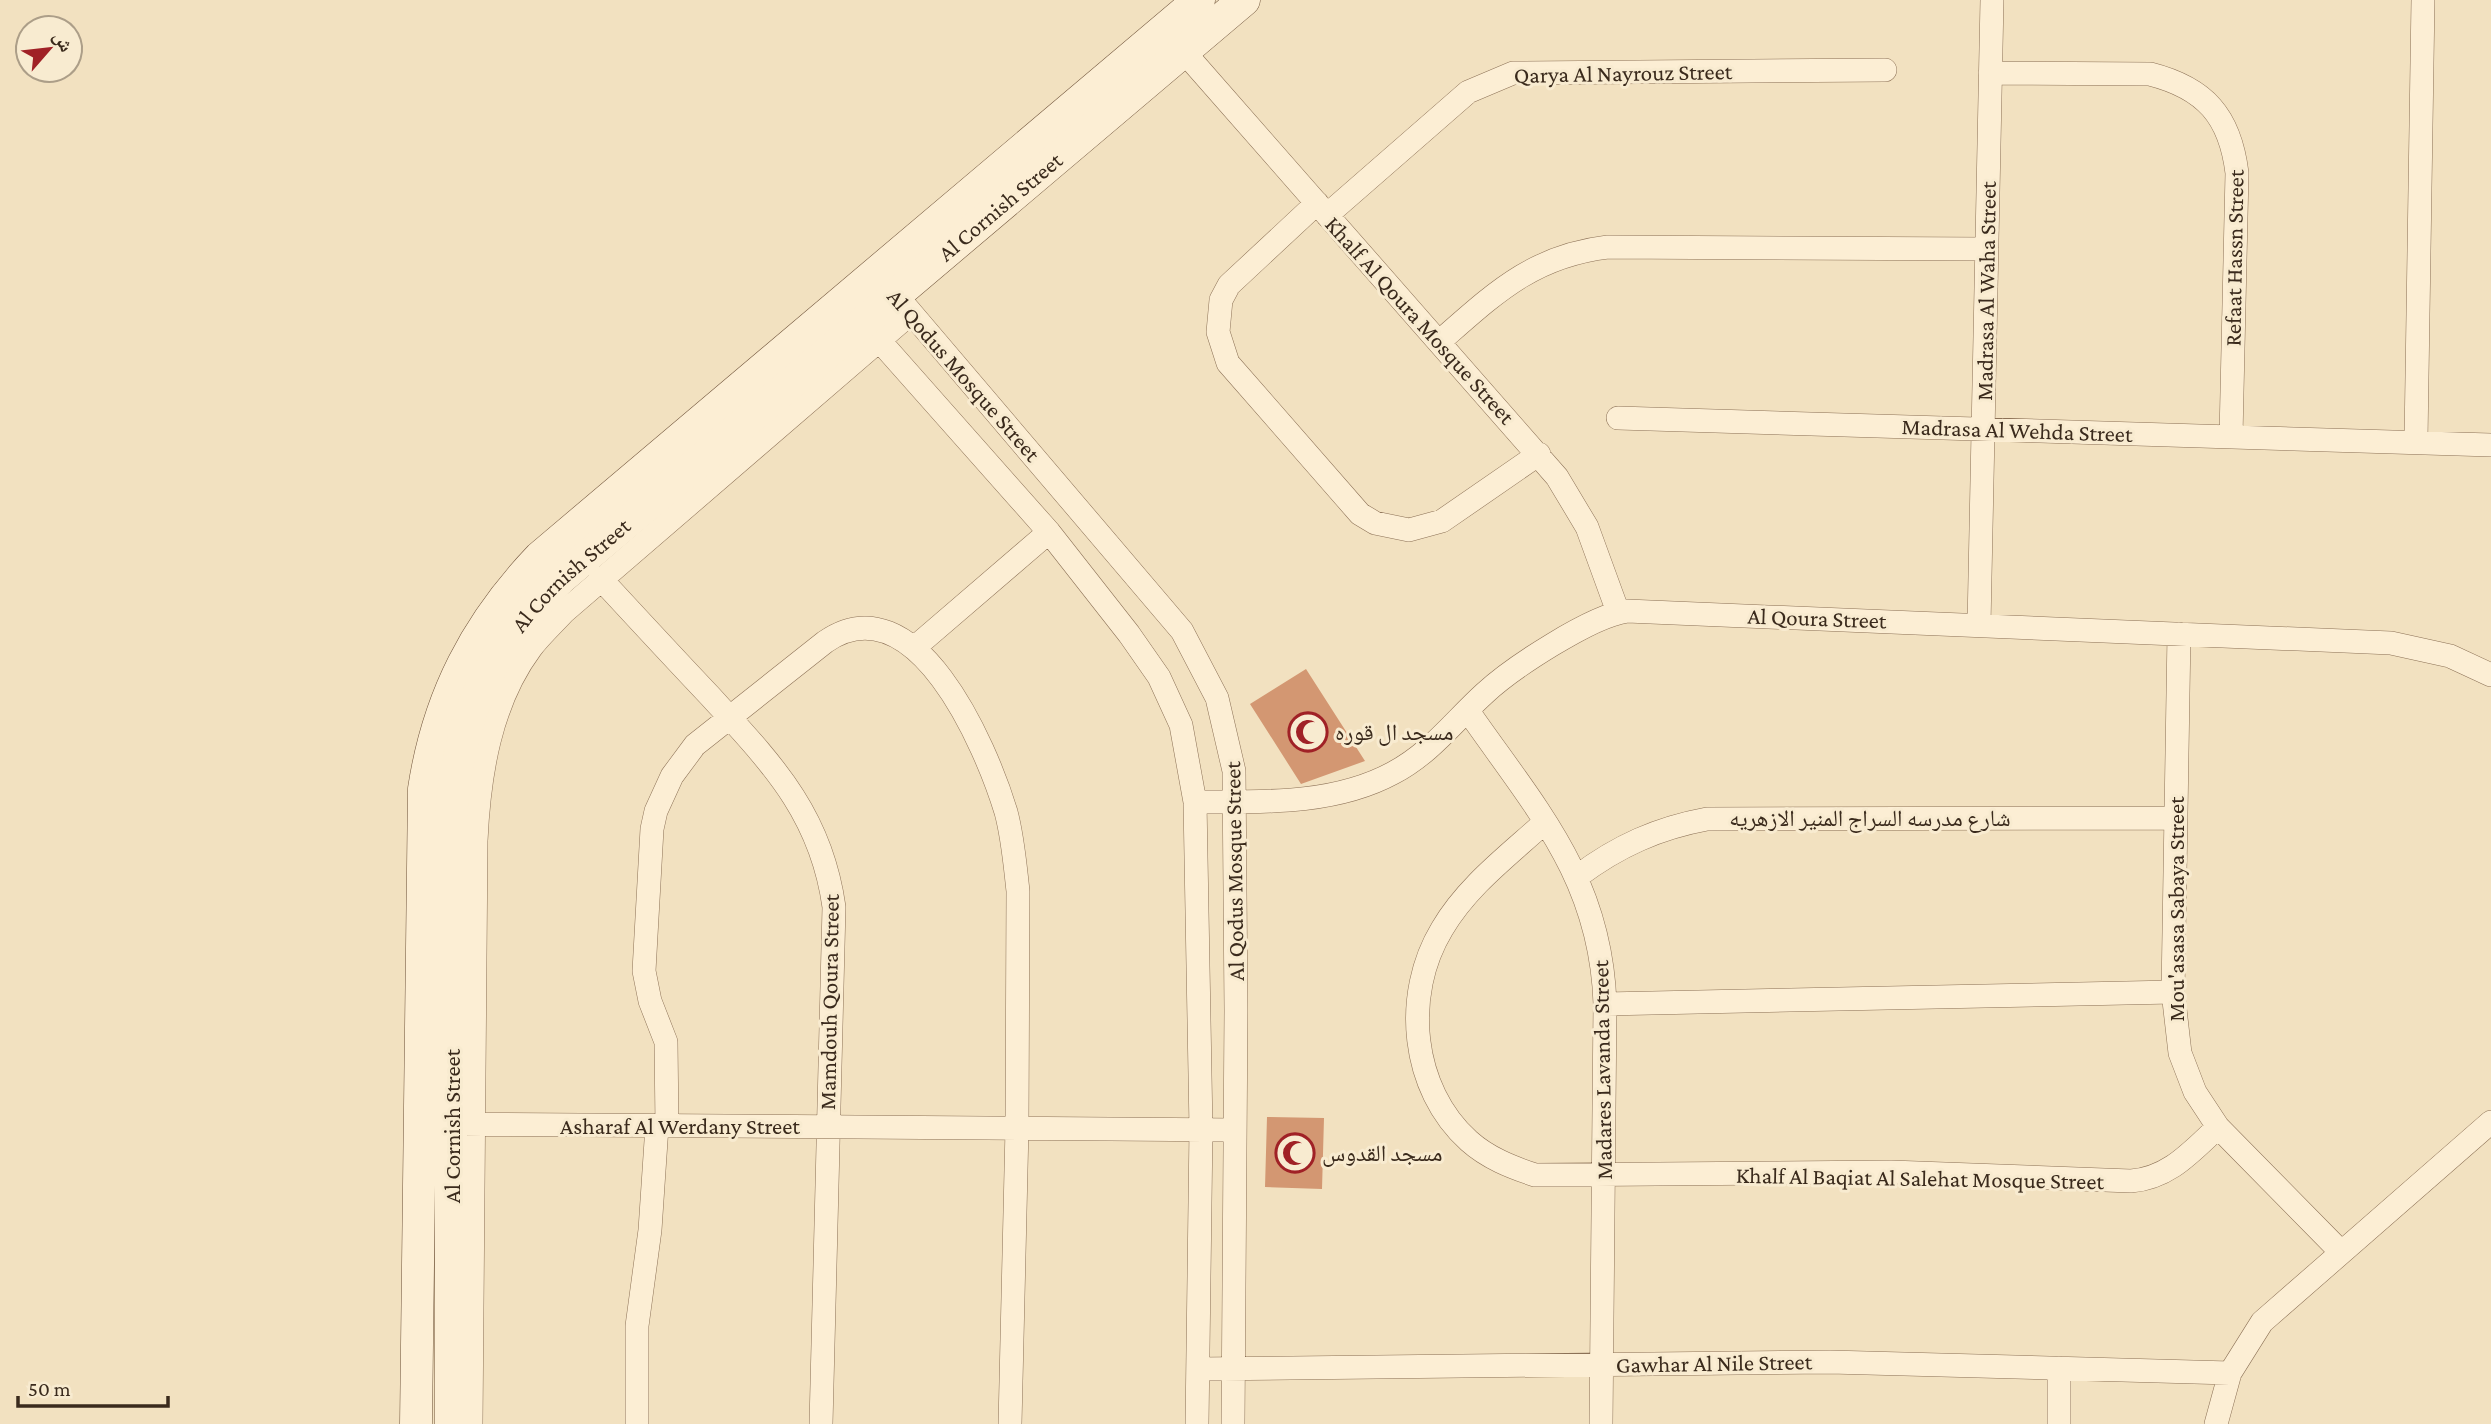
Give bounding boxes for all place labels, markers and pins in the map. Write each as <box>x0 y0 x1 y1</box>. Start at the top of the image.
mosque icon: مسجد ال قوره <box>1287 711 1329 753</box>
place label: مسجد ال قوره <box>1335 719 1453 746</box>
mosque icon: مسجد القدوس <box>1274 1132 1316 1174</box>
place label: مسجد القدوس <box>1322 1140 1443 1167</box>

